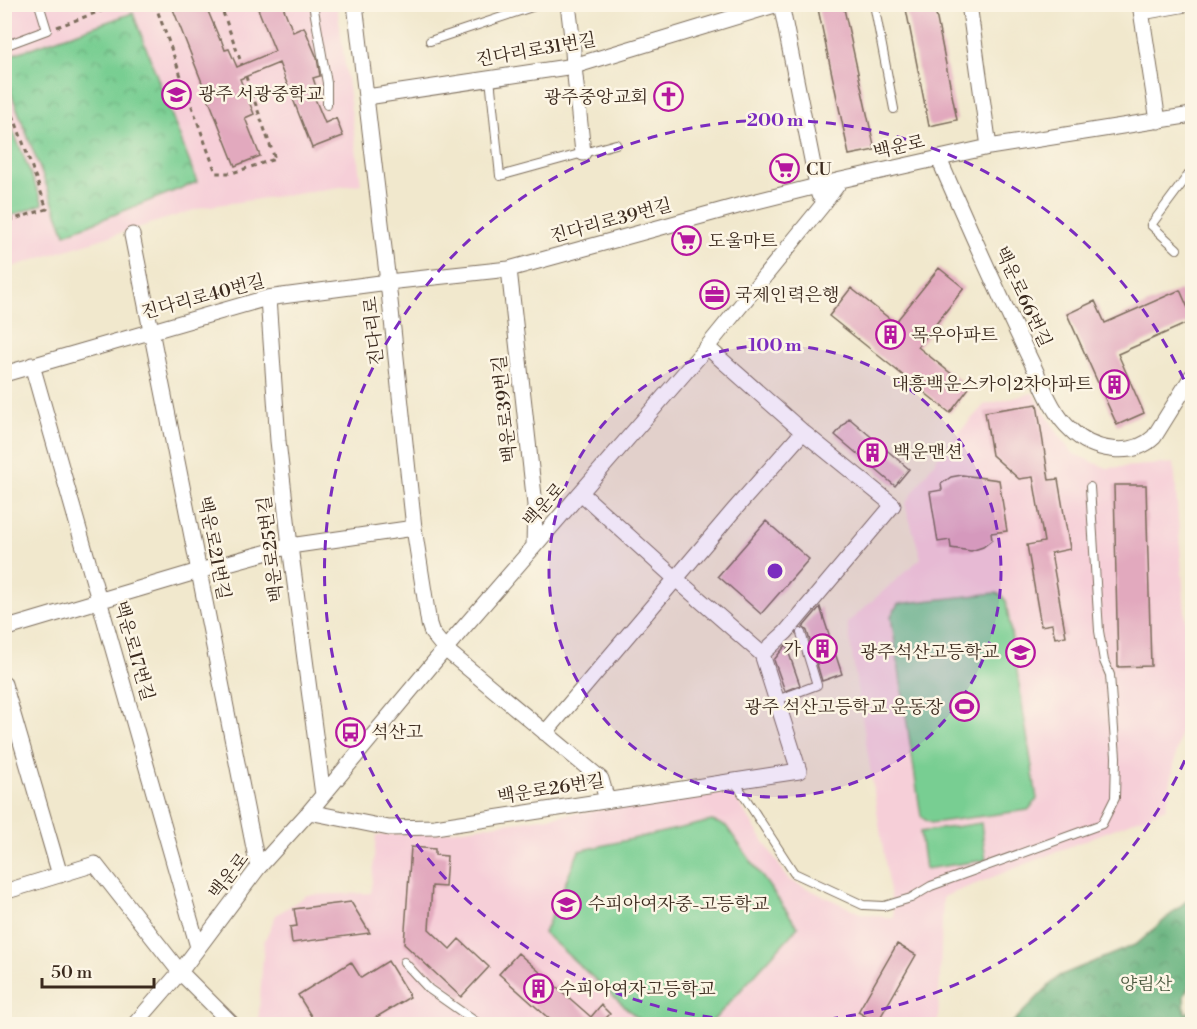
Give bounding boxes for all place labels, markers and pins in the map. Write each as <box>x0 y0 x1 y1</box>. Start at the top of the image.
school or university icon: 광주 서광중학교 <box>161 78 193 110</box>
church icon: 광주중앙교회 <box>653 81 685 113</box>
place label: 광주 서광중학교 <box>198 83 324 106</box>
place label: 광주중앙교회 <box>544 86 648 109</box>
supermarket icon: CU <box>769 153 801 185</box>
place label: CU <box>806 158 832 181</box>
supermarket icon: 도울마트 <box>671 225 703 257</box>
place label: 도울마트 <box>708 230 778 253</box>
office icon: 국제인력은행 <box>698 279 730 311</box>
place label: 국제인력은행 <box>735 284 839 307</box>
building icon: 목우아파트 <box>874 319 906 351</box>
place label: 목우아파트 <box>911 324 999 347</box>
building icon: 대흥백운스카이2차아파트 <box>1098 368 1130 400</box>
place label: 대흥백운스카이2차아파트 <box>891 373 1094 396</box>
building icon: 백운맨션 <box>856 436 888 468</box>
place label: 백운맨션 <box>893 441 963 464</box>
centre of rings <box>765 561 785 581</box>
building icon: 가 <box>806 633 838 665</box>
school or university icon: 광주석산고등학교 <box>1004 636 1036 668</box>
place label: 가 <box>784 638 802 661</box>
place label: 광주석산고등학교 <box>860 641 1000 664</box>
sports icon: 광주 석산고등학교 운동장 <box>948 691 980 723</box>
place label: 광주 석산고등학교 운동장 <box>744 696 944 719</box>
bus stop icon: 석산고 <box>334 716 366 748</box>
place label: 석산고 <box>371 721 424 744</box>
school or university icon: 수피아여자중-고등학교 <box>551 888 583 920</box>
place label: 수피아여자중-고등학교 <box>588 893 770 916</box>
building icon: 수피아여자고등학교 <box>522 973 554 1005</box>
place label: 수피아여자고등학교 <box>559 978 716 1001</box>

